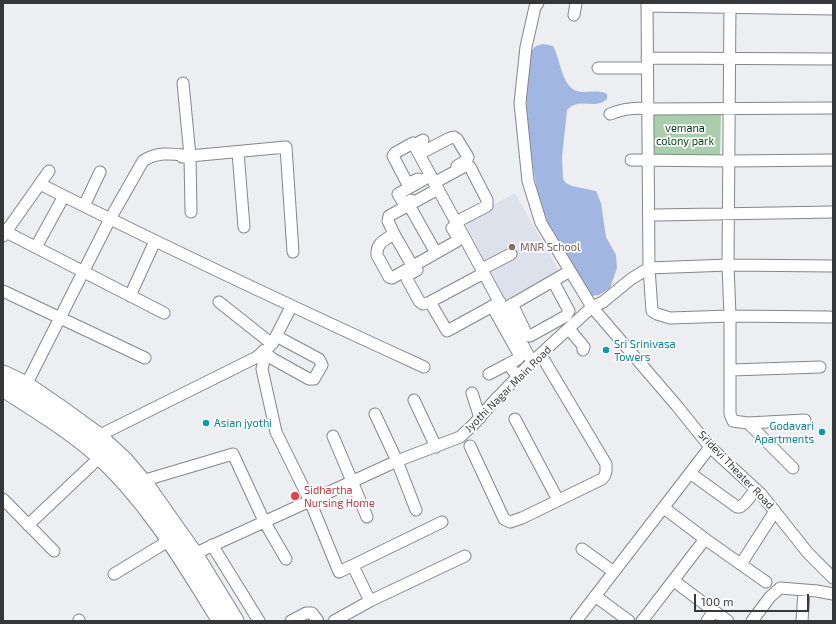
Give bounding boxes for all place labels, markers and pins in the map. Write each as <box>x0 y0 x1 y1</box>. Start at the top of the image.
place label: MNR School <box>520 240 580 254</box>
marker: MNR School <box>507 242 517 252</box>
place label: Sri Srinivasa Towers <box>614 337 676 363</box>
marker: Sri Srinivasa Towers <box>601 345 611 355</box>
place label: Asian jyothi <box>214 416 272 430</box>
marker: Asian jyothi <box>201 418 211 428</box>
place label: Godavari Apartments <box>754 419 814 445</box>
marker: Godavari Apartments <box>817 427 827 437</box>
place label: Sidhartha Nursing Home <box>304 483 375 509</box>
marker: Sidhartha Nursing Home <box>289 490 301 502</box>

